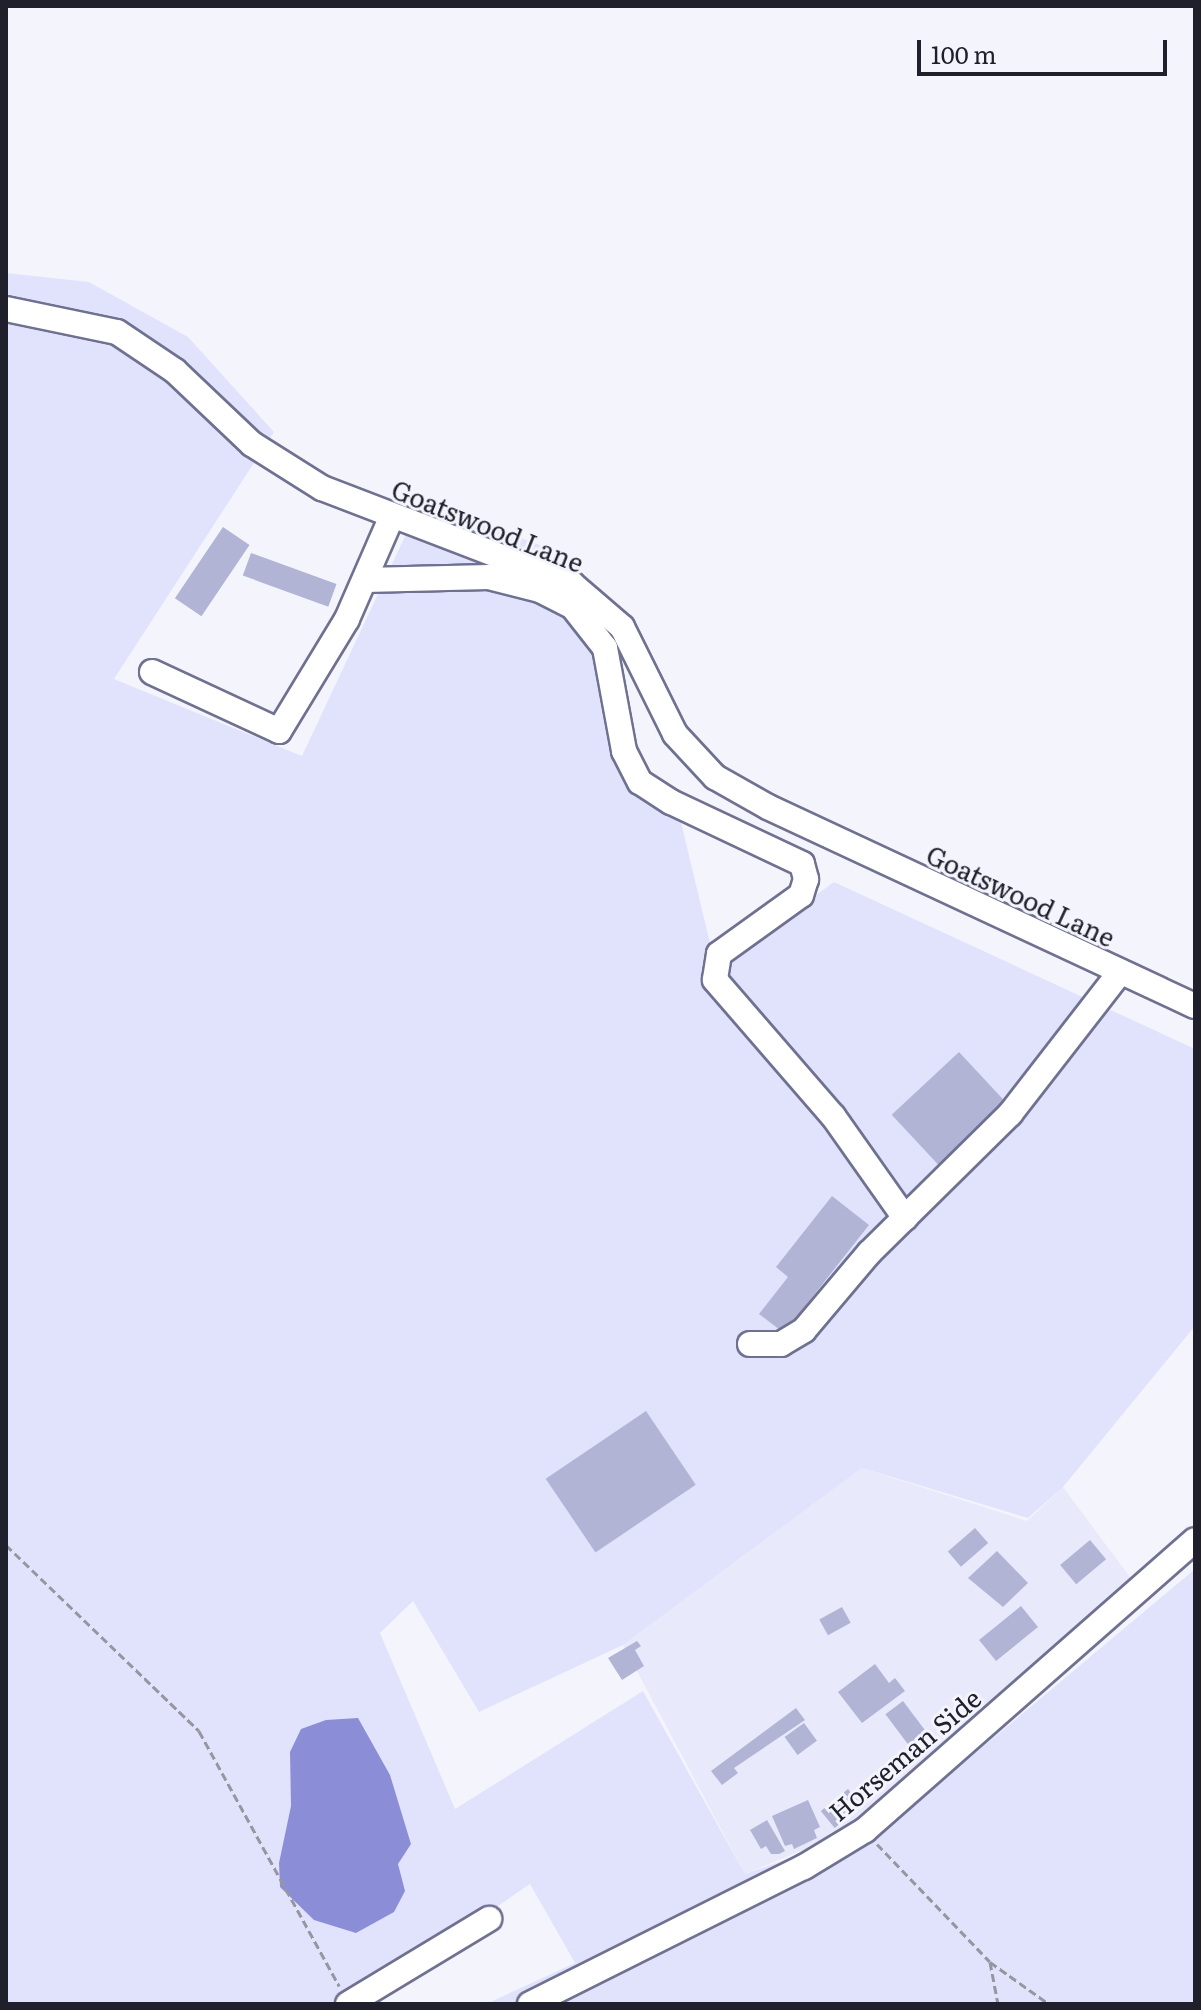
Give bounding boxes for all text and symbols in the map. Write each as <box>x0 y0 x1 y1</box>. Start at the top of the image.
scale bar <box>921 24 1171 74</box>
text: 100 m <box>931 36 997 71</box>
street label: Goatswood Lane <box>388 472 588 578</box>
street label: Goatswood Lane <box>922 838 1120 952</box>
street label: Horseman Side <box>822 1681 986 1827</box>

